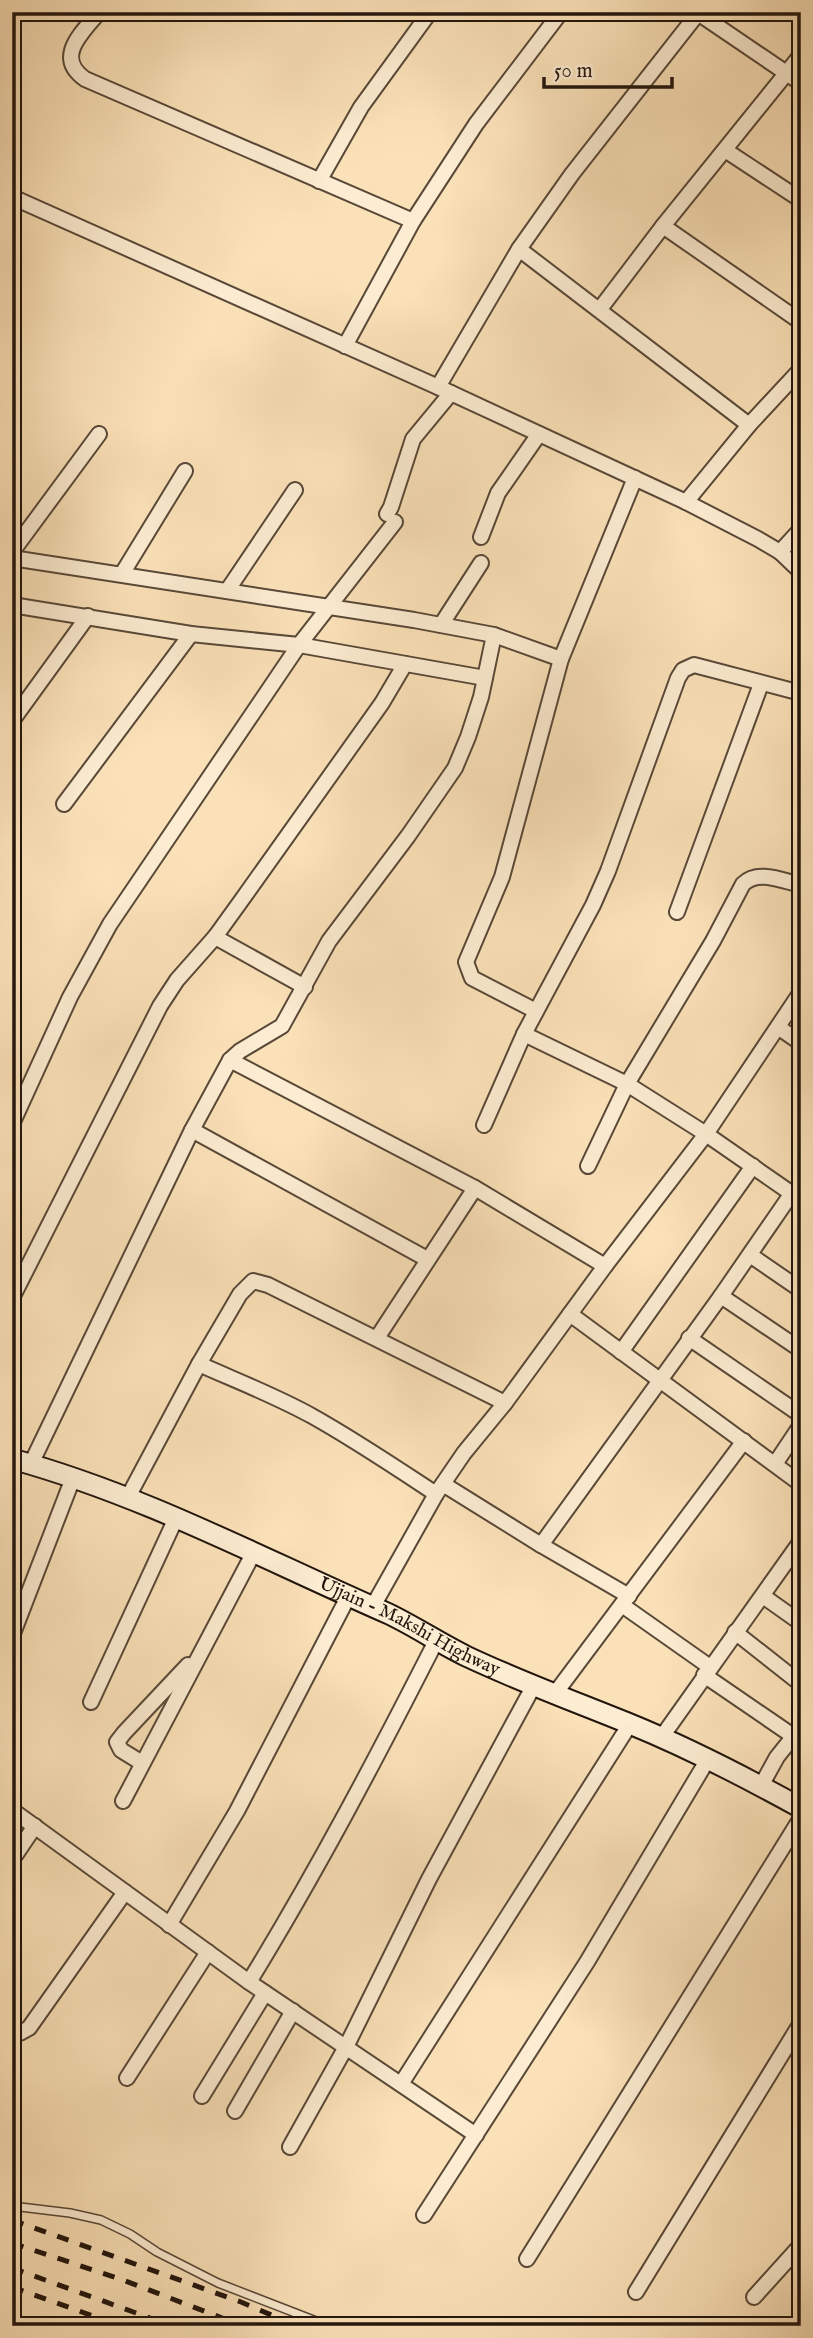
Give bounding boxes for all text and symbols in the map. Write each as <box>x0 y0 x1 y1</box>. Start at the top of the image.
scale bar <box>544 46 671 90</box>
text: 50 m <box>554 58 593 85</box>
street label: Ujjain - Makshi Highway <box>315 1572 504 1682</box>

